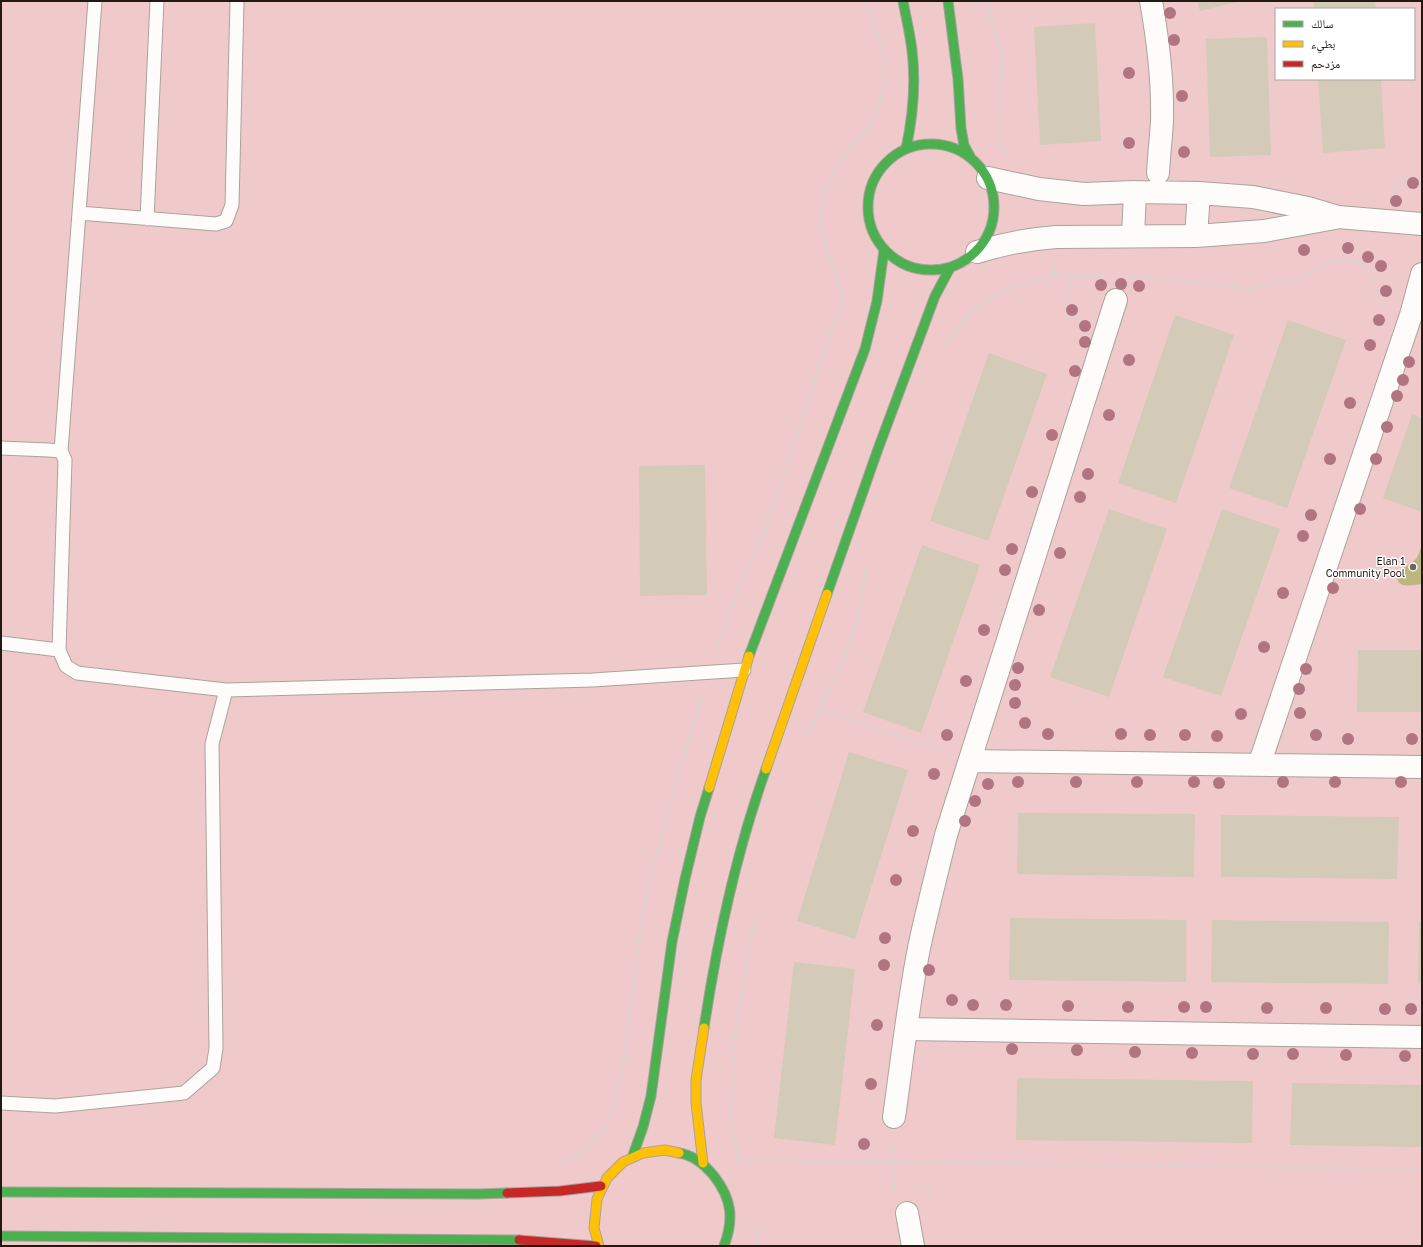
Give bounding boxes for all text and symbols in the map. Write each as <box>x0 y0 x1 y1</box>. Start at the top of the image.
legend <box>1275 8 1415 80</box>
text: سالك <box>1311 16 1333 31</box>
text: بطيء <box>1311 36 1335 54</box>
text: مزدحم <box>1311 56 1340 72</box>
place label: Elan 1 Community Pool <box>1326 555 1405 579</box>
marker: Elan 1 Community Pool <box>1408 562 1418 572</box>

